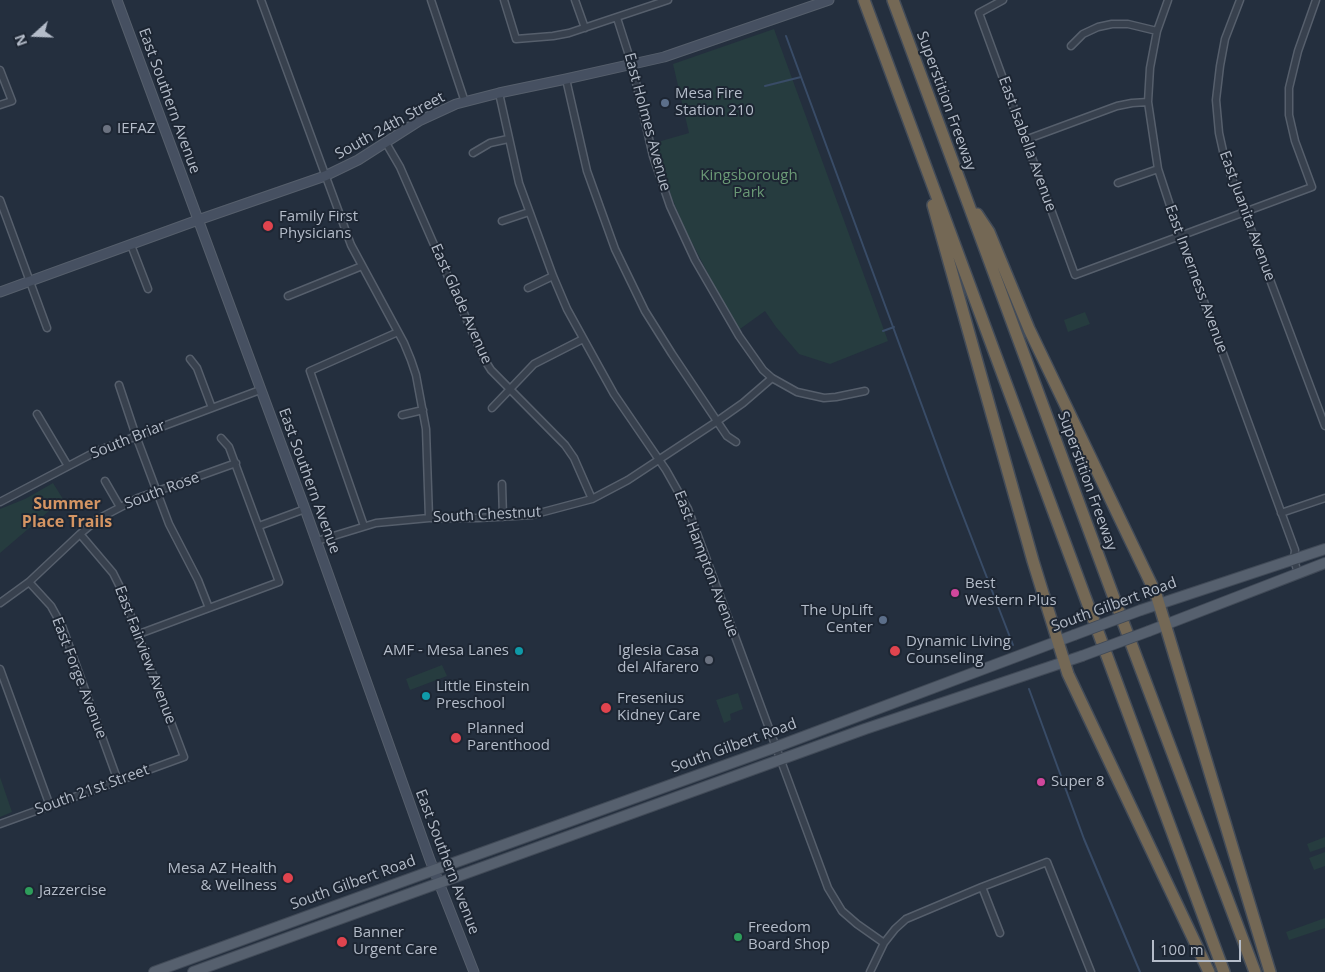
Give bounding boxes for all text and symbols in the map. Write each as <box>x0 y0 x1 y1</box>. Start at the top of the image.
north arrow <box>10 10 60 60</box>
street label: East Southern Avenue <box>134 26 204 176</box>
street label: Superstition Freeway <box>912 29 980 173</box>
text: N <box>10 32 31 49</box>
street label: East Holmes Avenue <box>620 51 674 193</box>
street label: East Isabella Avenue <box>994 74 1060 214</box>
place label: Mesa Fire Station 210 <box>675 85 754 120</box>
street label: South 24th Street <box>332 88 448 164</box>
marker: Mesa Fire Station 210 <box>659 97 671 109</box>
place label: IEFAZ <box>117 120 155 138</box>
marker: IEFAZ <box>101 123 113 135</box>
street label: East Juanita Avenue <box>1215 148 1279 284</box>
park label: Kingsborough Park <box>700 167 798 202</box>
street label: East Inverness Avenue <box>1161 202 1231 356</box>
place label: Family First Physicians <box>279 208 358 243</box>
marker: Family First Physicians <box>261 219 275 233</box>
street label: East Glade Avenue <box>426 241 496 367</box>
street label: East Southern Avenue <box>274 406 344 556</box>
street label: Superstition Freeway <box>1053 409 1121 553</box>
street label: South Briar <box>88 417 168 463</box>
street label: South Rose <box>122 468 202 514</box>
street label: East Hampton Avenue <box>670 488 742 640</box>
district label: Summer Place Trails <box>22 494 112 532</box>
street label: South Chestnut <box>433 503 541 527</box>
street label: South Gilbert Road <box>1049 574 1179 636</box>
place label: Best Western Plus <box>965 575 1057 610</box>
street label: East Fairview Avenue <box>110 583 180 727</box>
marker: Best Western Plus <box>949 587 961 599</box>
place label: The UpLift Center <box>801 602 873 637</box>
marker: The UpLift Center <box>877 614 889 626</box>
street label: East Forge Avenue <box>48 615 110 741</box>
place label: Dynamic Living Counseling <box>906 633 1011 668</box>
place label: AMF - Mesa Lanes <box>383 642 509 660</box>
place label: Iglesia Casa del Alfarero <box>617 642 699 677</box>
marker: Dynamic Living Counseling <box>888 644 902 658</box>
marker: AMF - Mesa Lanes <box>513 645 525 657</box>
marker: Iglesia Casa del Alfarero <box>703 654 715 666</box>
place label: Little Einstein Preschool <box>436 678 530 713</box>
marker: Little Einstein Preschool <box>420 690 432 702</box>
place label: Fresenius Kidney Care <box>617 690 701 725</box>
marker: Fresenius Kidney Care <box>599 701 613 715</box>
street label: South Gilbert Road <box>669 715 799 777</box>
place label: Planned Parenthood <box>467 720 550 755</box>
marker: Planned Parenthood <box>449 731 463 745</box>
street label: South 21st Street <box>32 761 152 819</box>
place label: Super 8 <box>1051 773 1105 791</box>
marker: Super 8 <box>1035 776 1047 788</box>
street label: East Southern Avenue <box>411 787 483 937</box>
street label: South Gilbert Road <box>288 852 418 914</box>
place label: Mesa AZ Health & Wellness <box>168 860 277 895</box>
marker: Mesa AZ Health & Wellness <box>281 871 295 885</box>
place label: Jazzercise <box>39 882 107 900</box>
marker: Jazzercise <box>23 885 35 897</box>
place label: Freedom Board Shop <box>748 919 830 954</box>
place label: Banner Urgent Care <box>353 924 437 959</box>
scale bar <box>1155 930 1244 962</box>
marker: Freedom Board Shop <box>732 931 744 943</box>
marker: Banner Urgent Care <box>335 935 349 949</box>
text: 100 m <box>1160 939 1204 959</box>

